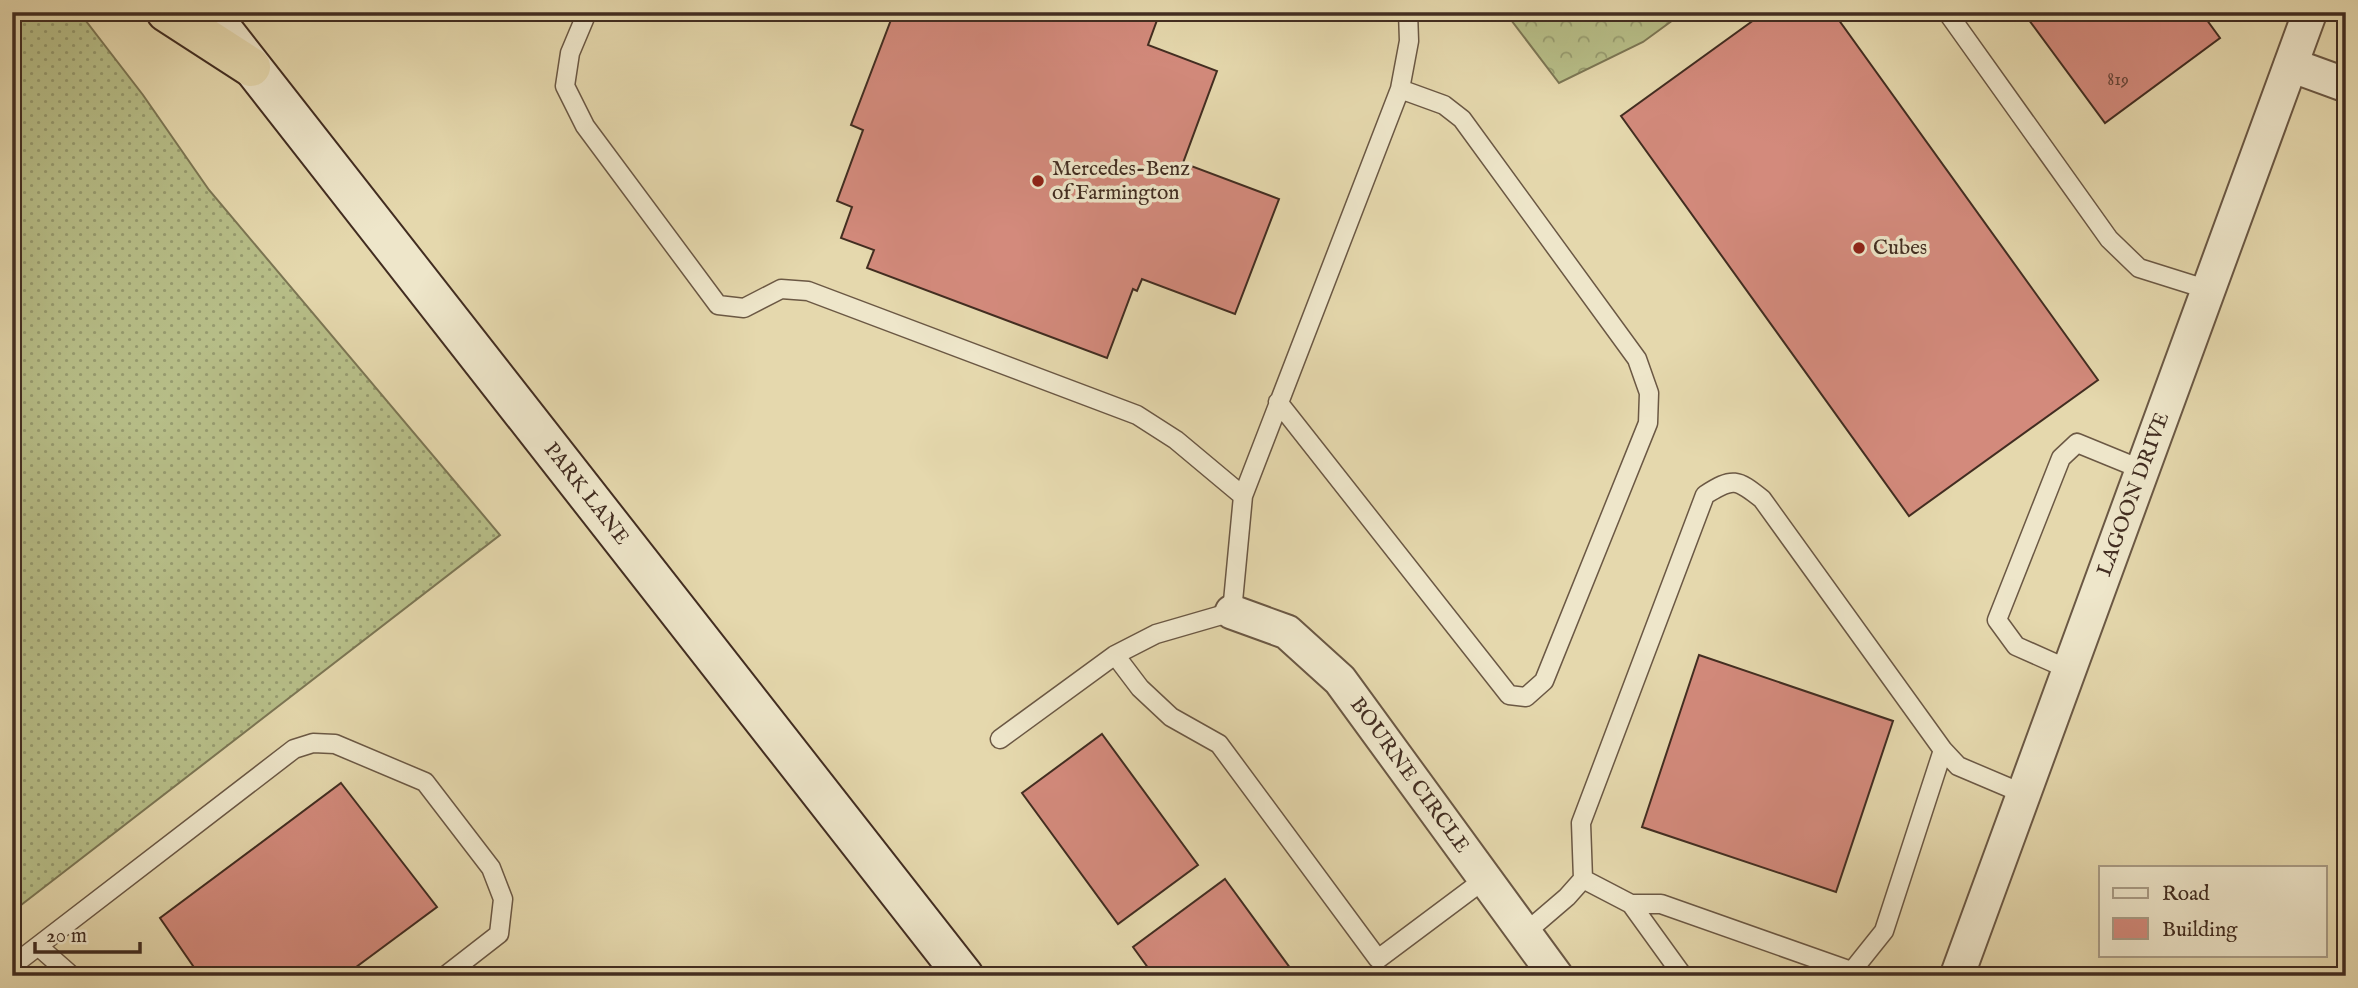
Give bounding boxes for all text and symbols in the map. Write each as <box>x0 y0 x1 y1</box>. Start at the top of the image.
house number: 819 <box>2107 69 2129 92</box>
place label: Mercedes-Benz of Farmington <box>1052 156 1190 207</box>
marker: Mercedes-Benz of Farmington <box>1030 173 1046 189</box>
place label: Cubes <box>1873 235 1927 262</box>
marker: Cubes <box>1851 240 1867 256</box>
street label: LAGOON DRIVE <box>2091 409 2176 580</box>
street label: PARK LANE <box>538 437 635 551</box>
street label: BOURNE CIRCLE <box>1344 692 1475 858</box>
legend <box>2099 866 2326 956</box>
text: Road <box>2162 881 2210 908</box>
scale bar <box>35 911 140 955</box>
text: Building <box>2162 917 2238 944</box>
text: 20 m <box>46 923 87 950</box>

